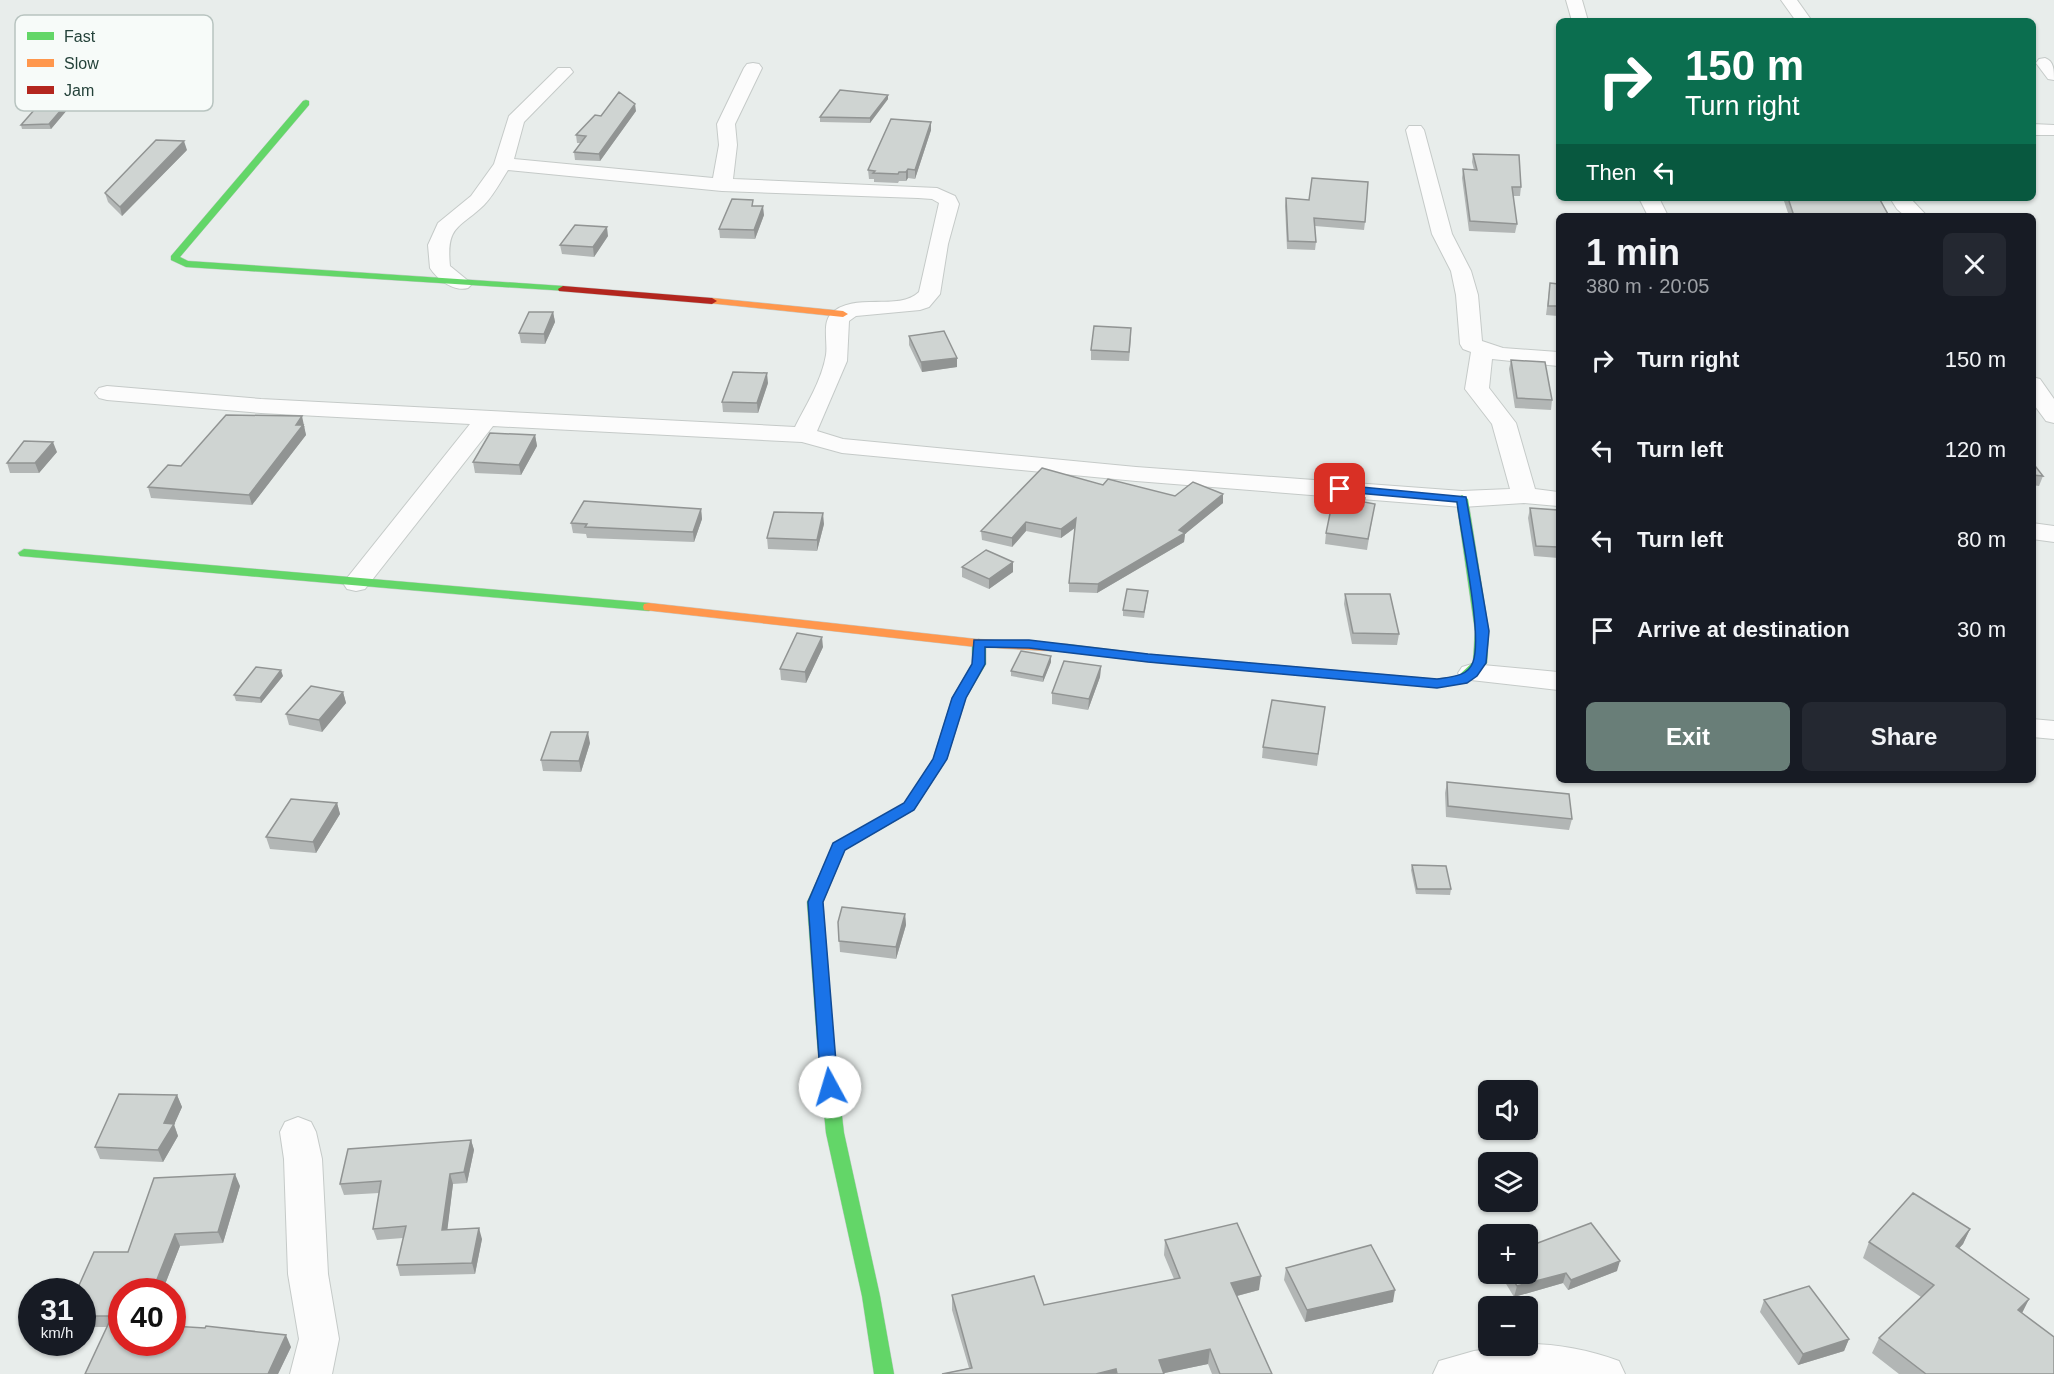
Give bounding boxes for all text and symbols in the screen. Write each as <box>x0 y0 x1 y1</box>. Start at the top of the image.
legend <box>15 15 213 111</box>
text: Fast <box>64 28 96 45</box>
icon: right <box>1586 42 1664 120</box>
text: 150 m <box>1685 42 1804 89</box>
text: Slow <box>64 55 99 72</box>
text: Jam <box>64 82 94 99</box>
text: Turn right <box>1685 91 1800 121</box>
icon: left <box>1648 156 1681 189</box>
text: Then <box>1586 160 1636 185</box>
text: 1 min <box>1586 232 1680 273</box>
button: close <box>1943 233 2006 296</box>
text: 380 m · 20:05 <box>1586 275 1709 297</box>
icon: right <box>1586 344 1619 377</box>
text: Turn right <box>1637 347 1739 372</box>
text: 150 m <box>1945 347 2006 372</box>
icon: left <box>1586 434 1619 467</box>
text: Turn left <box>1637 437 1723 462</box>
text: 120 m <box>1945 437 2006 462</box>
pin <box>1314 463 1365 514</box>
icon: arrive <box>1323 472 1356 505</box>
icon: left <box>1586 524 1619 557</box>
text: Turn left <box>1637 527 1723 552</box>
text: 80 m <box>1957 527 2006 552</box>
icon: arrive <box>1586 614 1619 647</box>
text: Arrive at destination <box>1637 617 1850 642</box>
text: 30 m <box>1957 617 2006 642</box>
button: Exit <box>1586 702 1790 771</box>
button: Share <box>1802 702 2006 771</box>
position arrow <box>798 1055 862 1119</box>
map controls <box>1478 1080 1538 1356</box>
button: sound <box>1478 1080 1538 1140</box>
button: layers <box>1478 1152 1538 1212</box>
button: + <box>1478 1224 1538 1284</box>
speed limit sign: 40 <box>108 1278 186 1356</box>
text: 31 <box>40 1293 74 1326</box>
button: − <box>1478 1296 1538 1356</box>
text: km/h <box>41 1324 73 1341</box>

